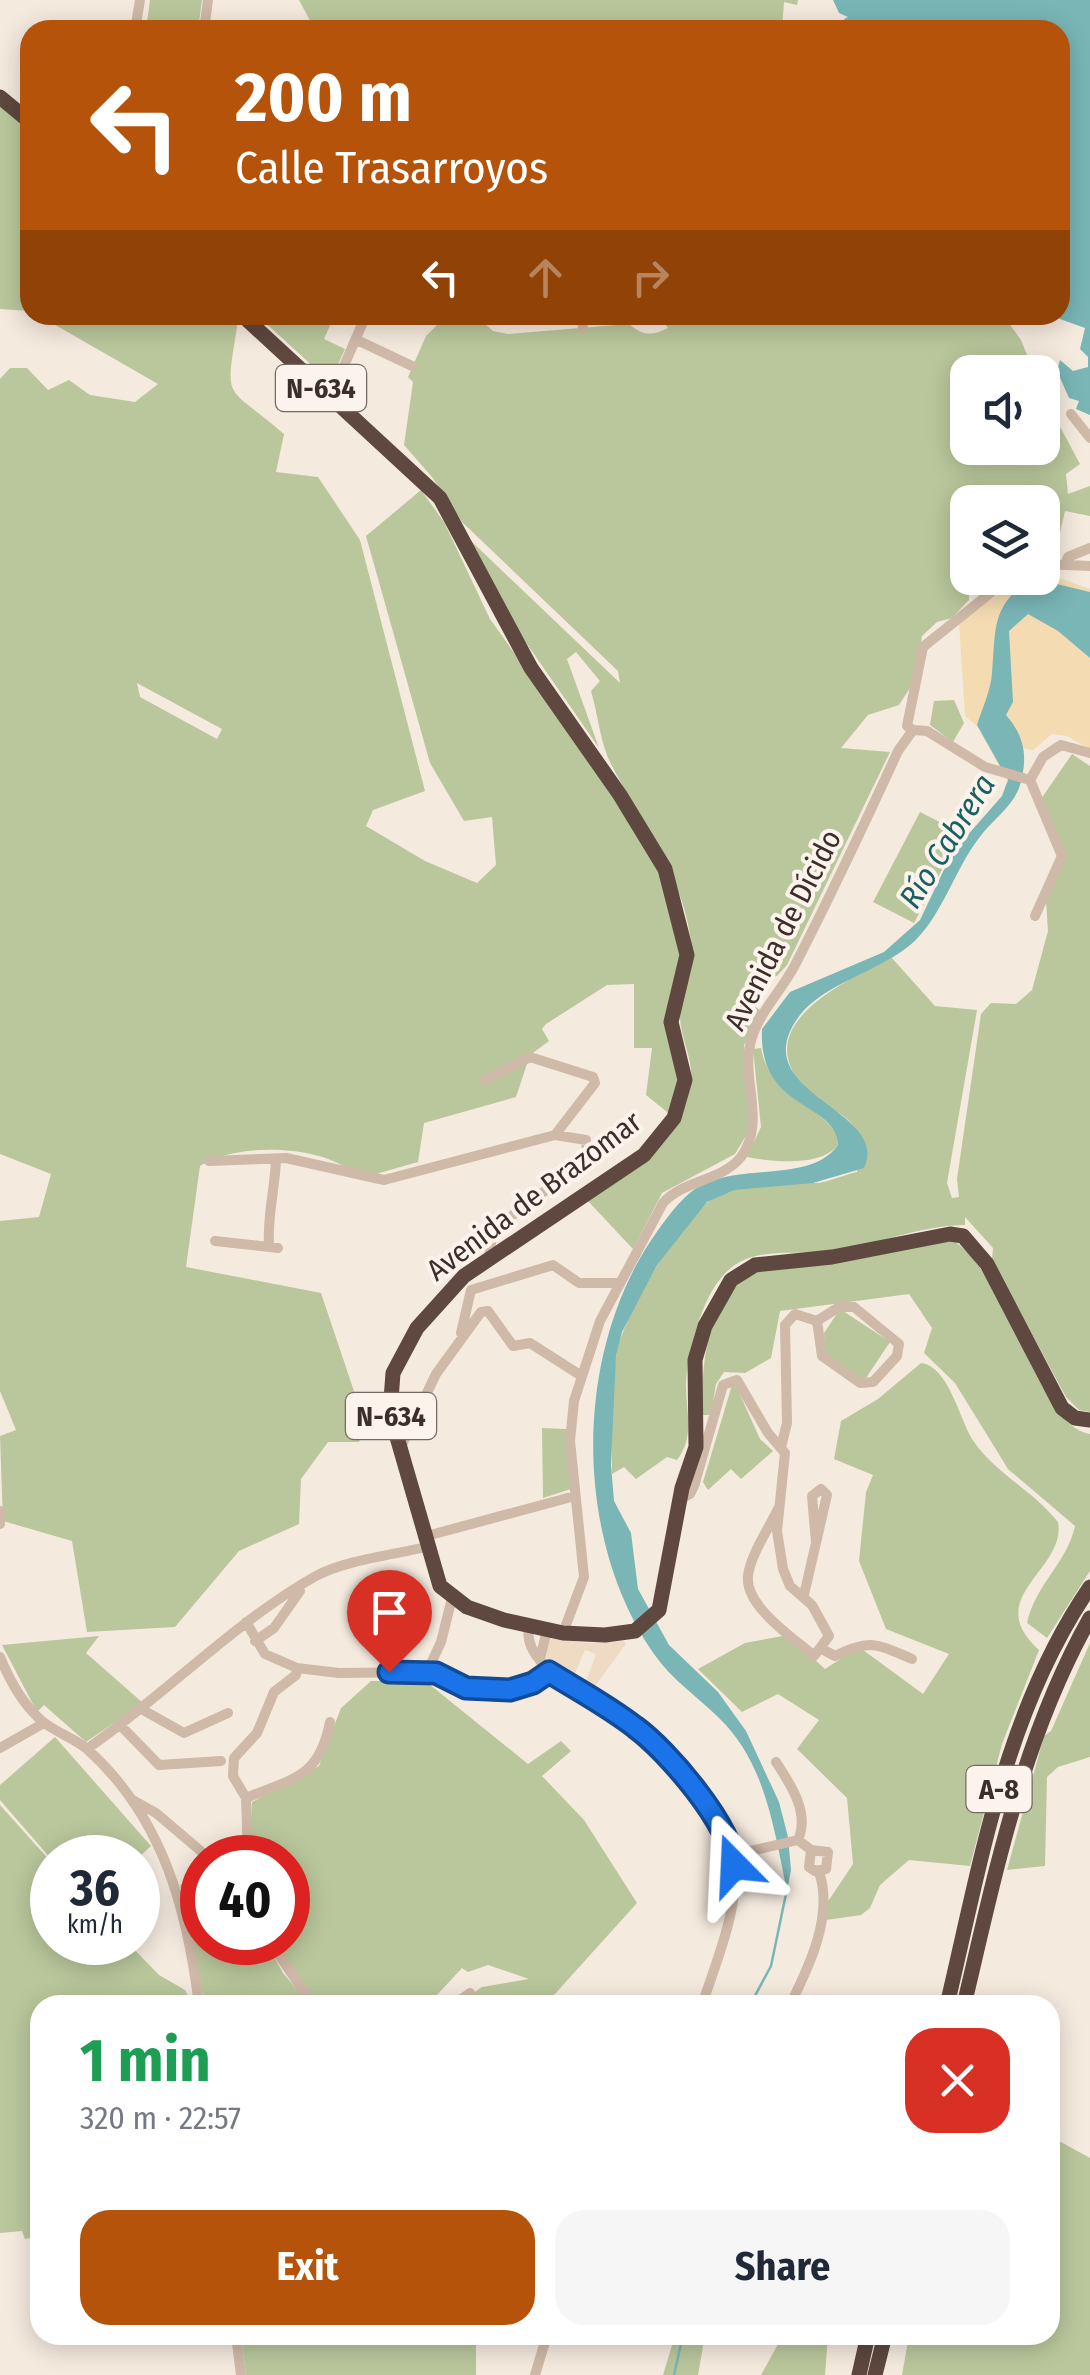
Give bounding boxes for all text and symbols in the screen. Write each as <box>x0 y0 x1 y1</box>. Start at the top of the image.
text: 200 m <box>235 56 412 140</box>
icon: left <box>70 60 200 190</box>
text: Calle Trasarroyos <box>235 141 548 195</box>
icon: left <box>413 250 468 305</box>
icon: ahead <box>518 250 573 305</box>
icon: right <box>623 250 678 305</box>
map controls <box>950 355 1060 595</box>
button: sound <box>950 355 1060 465</box>
road number: N-634 <box>276 365 366 411</box>
button: layers <box>950 485 1060 595</box>
water label: Río Cabrera <box>891 767 1003 915</box>
street label: Avenida de Dícido <box>717 824 849 1036</box>
street label: Avenida de Brazomar <box>420 1103 649 1288</box>
road number: N-634 <box>346 1393 436 1439</box>
pin <box>347 1570 432 1673</box>
icon: arrive <box>362 1585 417 1640</box>
road number: A-8 <box>966 1766 1032 1812</box>
position arrow <box>682 1813 786 1917</box>
speed limit sign: 40 <box>180 1835 310 1965</box>
text: 36 <box>70 1858 120 1918</box>
text: km/h <box>67 1910 123 1940</box>
text: 1 min <box>80 2025 211 2097</box>
button: close <box>905 2028 1010 2133</box>
text: 320 m · 22:57 <box>80 2099 241 2137</box>
button: Exit <box>80 2210 535 2325</box>
button: Share <box>555 2210 1010 2325</box>

